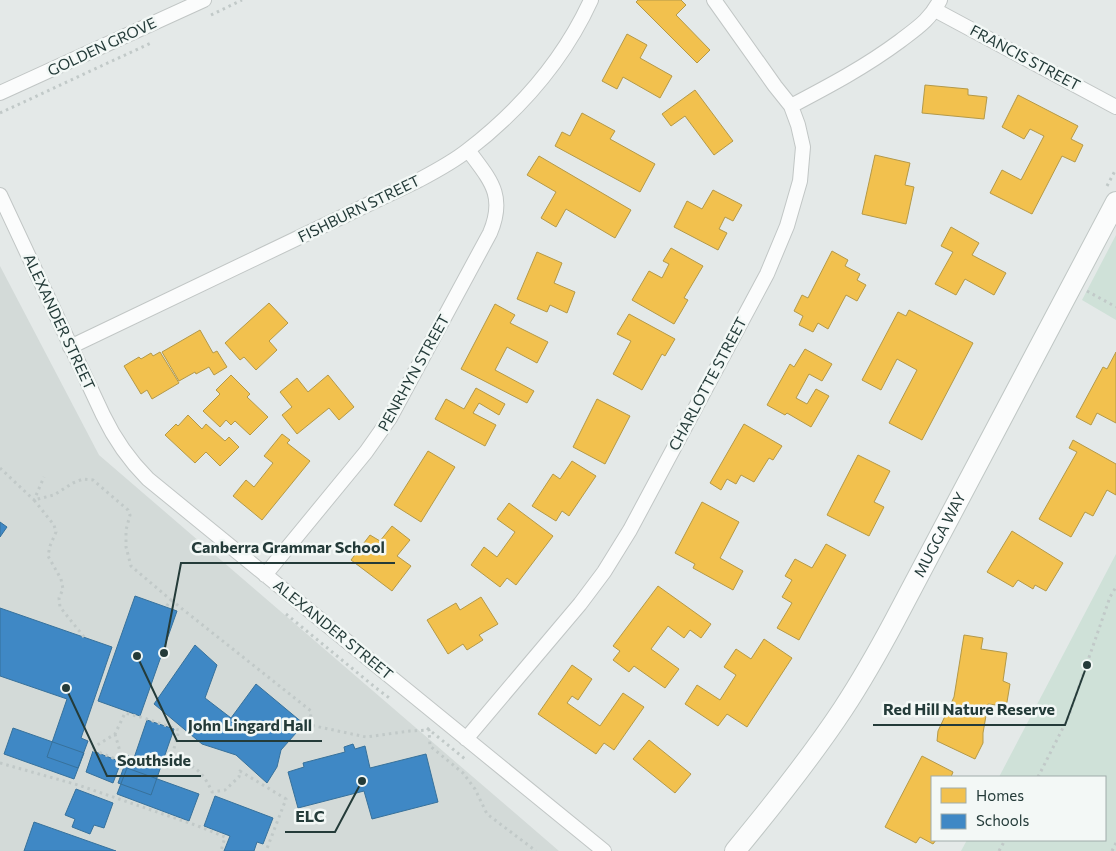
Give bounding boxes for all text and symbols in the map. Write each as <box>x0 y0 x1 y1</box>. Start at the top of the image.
street label: GOLDEN GROVE <box>44 13 159 79</box>
street label: FRANCIS STREET <box>967 20 1084 94</box>
street label: FISHBURN STREET <box>295 171 423 245</box>
street label: ALEXANDER STREET <box>20 251 100 393</box>
street label: PENRHYN STREET <box>374 311 453 434</box>
street label: CHARLOTTE STREET <box>664 313 750 453</box>
street label: MUGGA WAY <box>909 489 969 580</box>
callout: Canberra Grammar School <box>181 532 395 563</box>
text: Canberra Grammar School <box>191 537 385 556</box>
street label: ALEXANDER STREET <box>270 576 397 683</box>
callout: Red Hill Nature Reserve <box>873 694 1065 725</box>
text: Red Hill Nature Reserve <box>883 699 1055 718</box>
callout: John Lingard Hall <box>177 710 322 741</box>
text: John Lingard Hall <box>188 715 312 734</box>
callout: Southside <box>107 745 201 776</box>
text: Southside <box>117 750 191 769</box>
legend <box>931 776 1106 841</box>
text: Homes <box>976 786 1024 804</box>
callout: ELC <box>285 801 335 832</box>
text: ELC <box>295 806 325 825</box>
text: Schools <box>976 811 1030 829</box>

